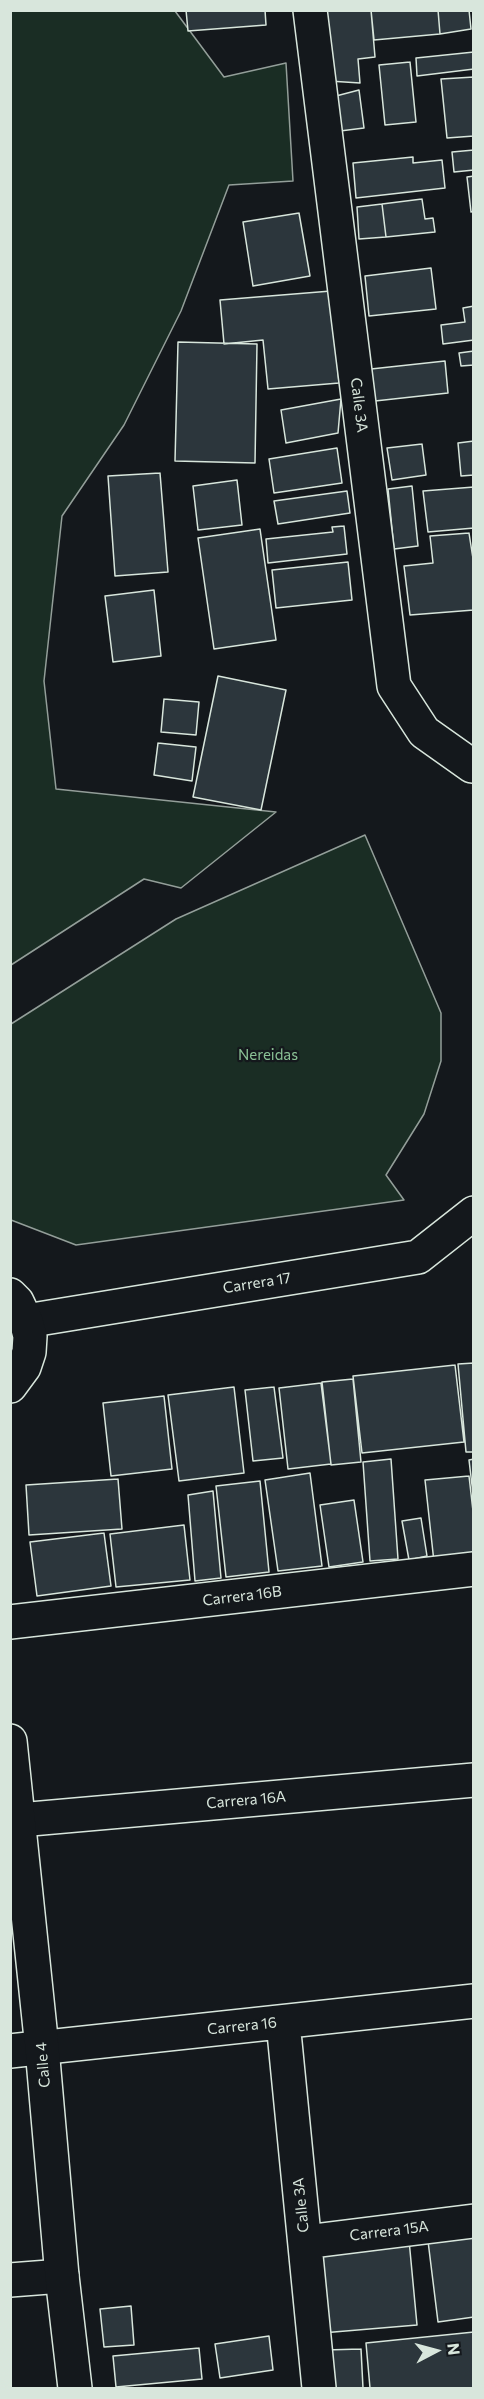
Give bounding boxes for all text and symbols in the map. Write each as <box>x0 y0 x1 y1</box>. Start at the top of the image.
street label: Calle 3A <box>347 377 371 433</box>
park label: Nereidas <box>238 1046 298 1064</box>
street label: Carrera 17 <box>222 1269 292 1297</box>
street label: Carrera 16B <box>201 1582 283 1610</box>
street label: Carrera 16A <box>205 1788 287 1812</box>
street label: Carrera 16 <box>206 2013 278 2039</box>
street label: Calle 4 <box>32 2042 54 2088</box>
street label: Calle 3A <box>289 2177 313 2233</box>
street label: Carrera 15A <box>349 2217 429 2245</box>
north arrow <box>406 2321 466 2381</box>
text: N <box>444 2342 464 2356</box>

